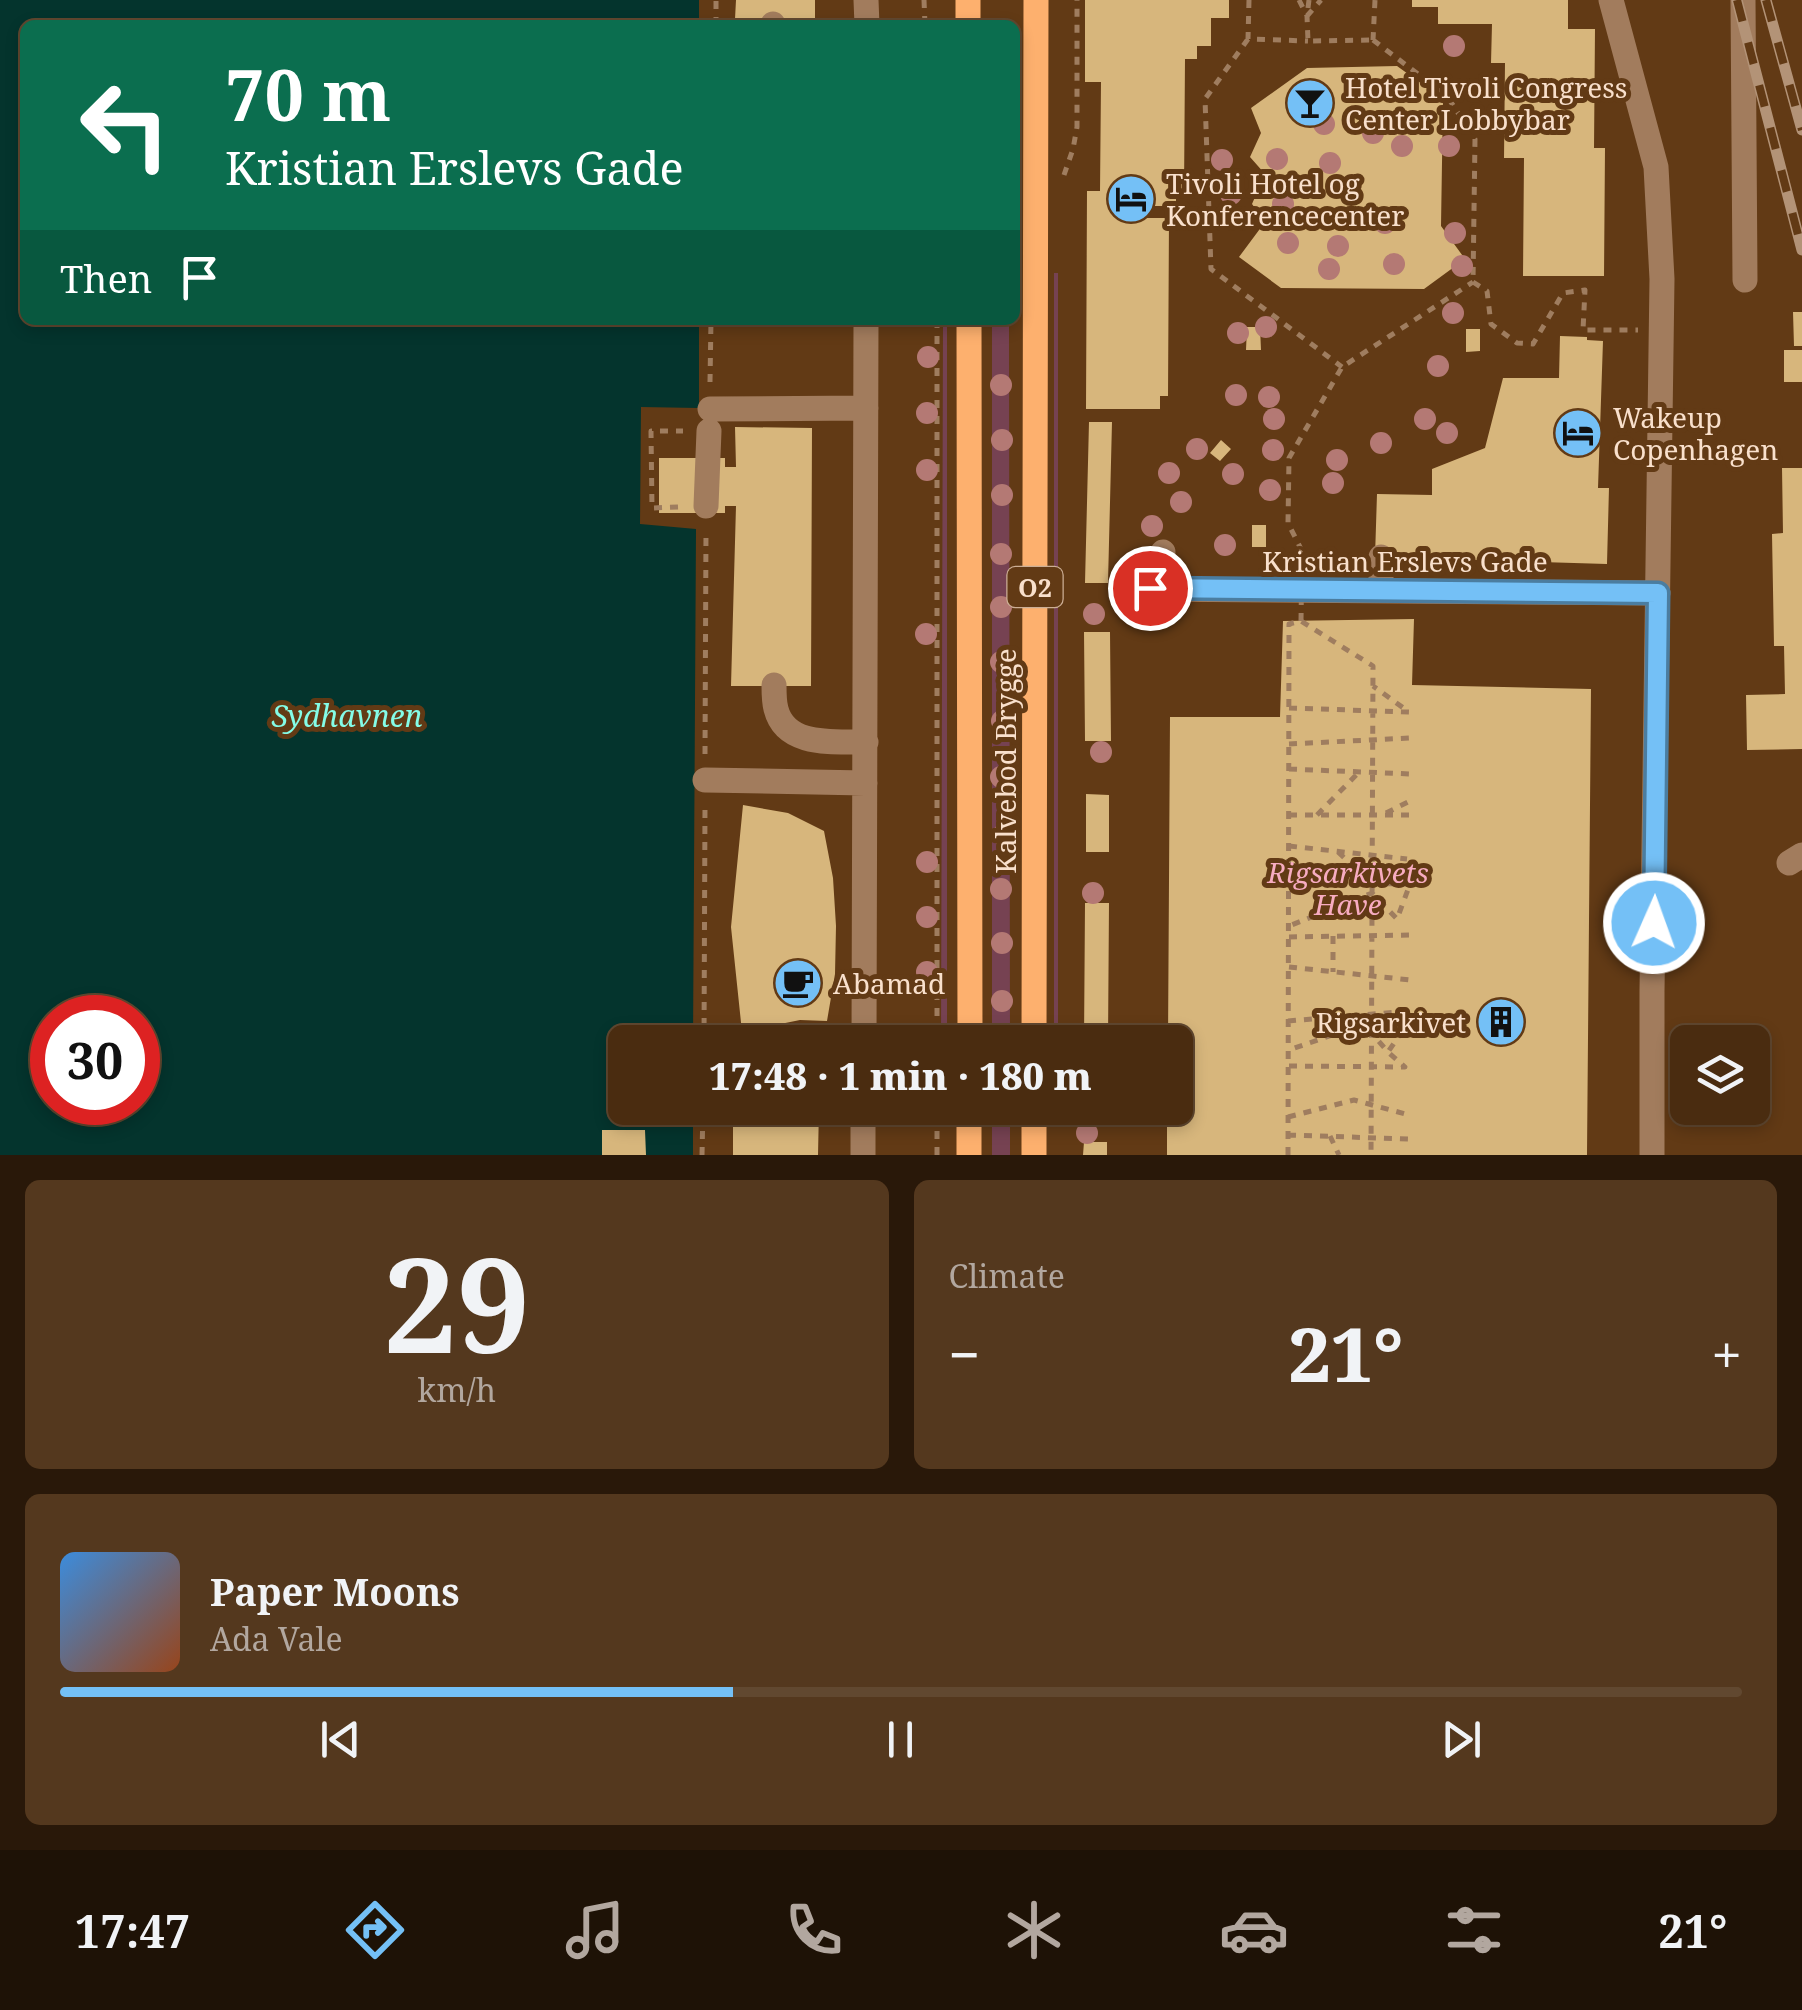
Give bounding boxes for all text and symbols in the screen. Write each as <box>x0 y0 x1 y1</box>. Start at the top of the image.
text: 70 m <box>225 46 391 142</box>
icon: left <box>60 60 190 190</box>
place label: Hotel Tivoli Congress Center Lobbybar <box>1345 68 1627 138</box>
bar icon: Hotel Tivoli Congress Center Lobbybar <box>1284 77 1336 129</box>
text: Kristian Erslevs Gade <box>225 137 683 198</box>
place label: Tivoli Hotel og Konferencecenter <box>1166 164 1404 234</box>
hotel icon: Tivoli Hotel og Konferencecenter <box>1105 173 1157 225</box>
icon: arrive <box>172 250 227 305</box>
text: Then <box>60 252 152 304</box>
place label: Wakeup Copenhagen <box>1613 398 1778 468</box>
hotel icon: Wakeup Copenhagen <box>1552 407 1604 459</box>
street label: Kristian Erslevs Gade <box>1262 542 1548 580</box>
pin <box>1108 546 1193 631</box>
icon: arrive <box>1123 561 1178 616</box>
road number: O2 <box>1008 567 1062 607</box>
street label: Kalvebod Brygge <box>986 648 1024 874</box>
water label: Sydhavnen <box>271 695 423 736</box>
park label: Rigsarkivets Have <box>1266 853 1429 923</box>
position arrow <box>1602 871 1706 975</box>
cafe icon: Abamad <box>772 957 824 1009</box>
place label: Abamad <box>833 964 945 1002</box>
speed limit sign: 30 <box>30 995 160 1125</box>
building icon: Rigsarkivet <box>1475 996 1527 1048</box>
place label: Rigsarkivet <box>1316 1003 1466 1041</box>
map controls <box>1670 1025 1770 1125</box>
button: layers <box>1670 1025 1770 1125</box>
text: 17:48 · 1 min · 180 m <box>709 1049 1092 1101</box>
text: 29 <box>383 1214 530 1391</box>
text: Climate <box>949 1254 1065 1297</box>
text: 21° <box>1288 1302 1403 1404</box>
text: − <box>949 1316 980 1391</box>
text: + <box>1711 1316 1742 1391</box>
text: km/h <box>418 1368 496 1411</box>
text: Paper Moons <box>210 1565 460 1617</box>
text: Ada Vale <box>210 1617 343 1660</box>
icon: previous <box>313 1712 368 1767</box>
icon: pause <box>873 1712 928 1767</box>
icon: next <box>1434 1712 1489 1767</box>
icon: directions <box>340 1895 410 1965</box>
icon: music <box>560 1895 630 1965</box>
icon: phone <box>779 1895 849 1965</box>
icon: climate <box>999 1895 1069 1965</box>
icon: car <box>1219 1895 1289 1965</box>
icon: filters <box>1439 1895 1509 1965</box>
text: 17:47 <box>75 1900 190 1961</box>
text: 21° <box>1658 1900 1727 1961</box>

